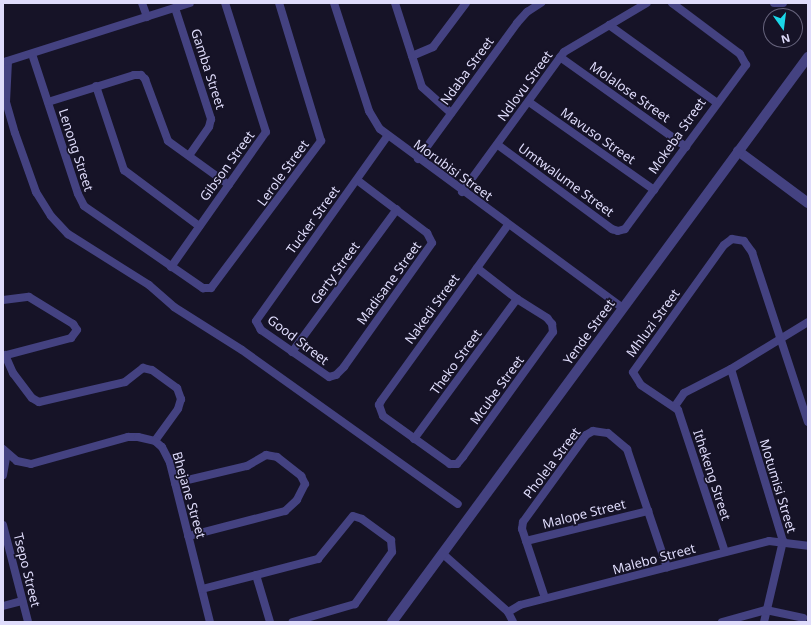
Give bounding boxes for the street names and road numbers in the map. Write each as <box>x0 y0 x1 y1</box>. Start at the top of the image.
street label: Gamba Street <box>188 27 228 111</box>
street label: Ndaba Street <box>437 34 497 108</box>
street label: Ndlovu Street <box>494 48 556 124</box>
street label: Molalose Street <box>587 58 673 126</box>
street label: Mokeba Street <box>645 95 709 177</box>
street label: Mavuso Street <box>558 105 638 167</box>
street label: Lenong Street <box>55 107 97 193</box>
street label: Gibson Street <box>196 128 258 204</box>
street label: Morubisi Street <box>411 136 495 204</box>
street label: Lerole Street <box>254 137 312 209</box>
street label: Umtwalume Street <box>515 140 617 220</box>
street label: Tucker Street <box>283 183 343 257</box>
street label: Madisane Street <box>354 238 424 328</box>
street label: Gerty Street <box>307 239 363 307</box>
street label: Nakedi Street <box>401 271 463 347</box>
street label: Mhluzi Street <box>623 286 683 360</box>
street label: Yende Street <box>560 296 618 368</box>
street label: Good Street <box>264 312 332 368</box>
street label: Theko Street <box>427 326 485 398</box>
street label: Mcube Street <box>467 353 527 427</box>
street label: Pholela Street <box>520 424 584 502</box>
street label: Ithekeng Street <box>690 428 734 522</box>
street label: Motumisi Street <box>756 437 800 535</box>
street label: Bhejane Street <box>169 450 209 540</box>
street label: Malope Street <box>541 496 627 532</box>
street label: Tsepo Street <box>10 531 44 609</box>
street label: Malebo Street <box>611 540 697 578</box>

